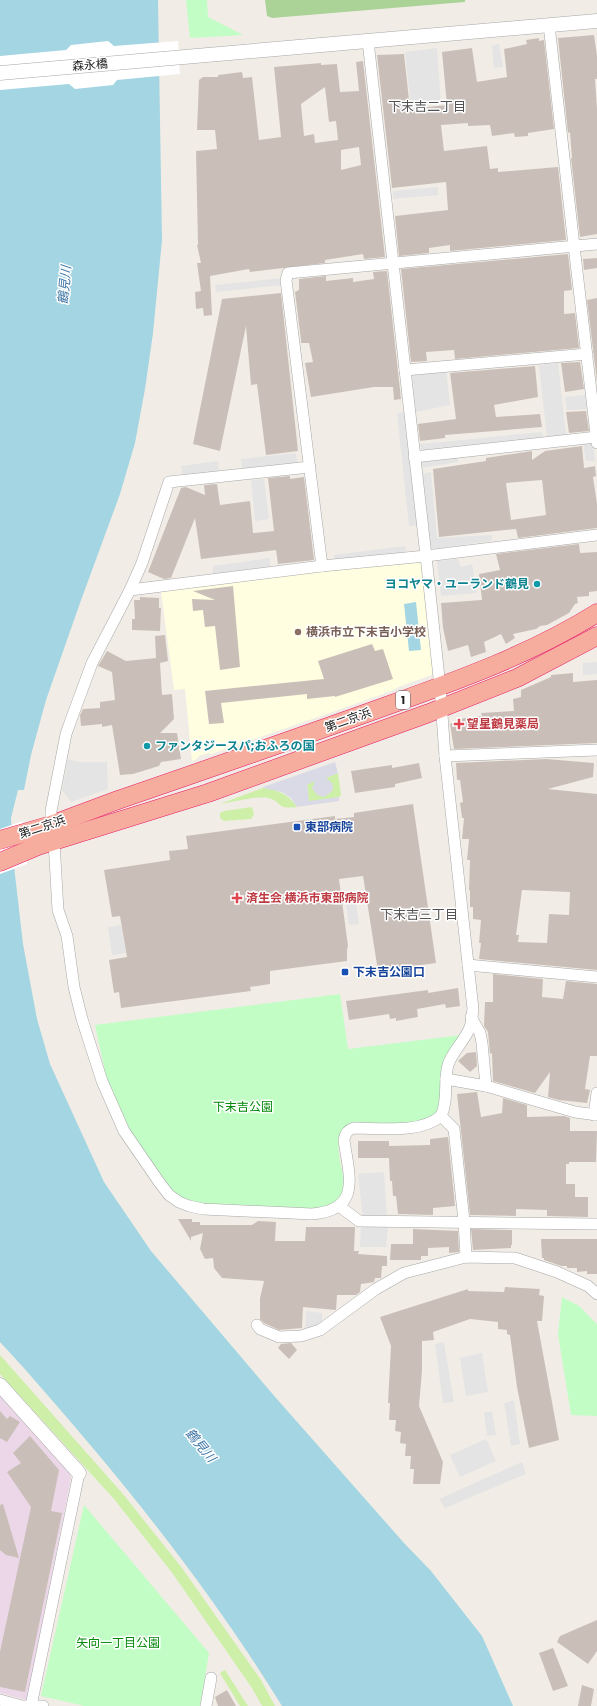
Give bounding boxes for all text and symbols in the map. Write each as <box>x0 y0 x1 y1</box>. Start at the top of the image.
street label: 森永橋 <box>71 54 109 75</box>
district label: 下末吉二丁目 <box>388 97 466 116</box>
water label: 鶴見川 <box>53 263 76 305</box>
place label: ヨコヤマ・ユーランド鶴見 <box>385 575 529 592</box>
marker: ヨコヤマ・ユーランド鶴見 <box>532 579 542 589</box>
place label: 横浜市立下末吉小学校 <box>306 623 426 640</box>
marker: 横浜市立下末吉小学校 <box>293 627 303 637</box>
road number: 1 <box>396 691 410 709</box>
street label: 第二京浜 <box>322 703 373 736</box>
place label: 望星鶴見薬局 <box>467 715 539 732</box>
marker: 望星鶴見薬局 <box>454 719 464 729</box>
place label: ファンタジースパ;おふろの国 <box>155 737 315 754</box>
marker: ファンタジースパ;おふろの国 <box>142 741 152 751</box>
street label: 第二京浜 <box>16 811 67 842</box>
place label: 東部病院 <box>305 818 353 835</box>
marker: 東部病院 <box>292 822 302 832</box>
place label: 済生会 横浜市東部病院 <box>246 889 369 906</box>
marker: 済生会 横浜市東部病院 <box>231 892 243 904</box>
district label: 下末吉三丁目 <box>380 905 458 924</box>
place label: 下末吉公園口 <box>353 963 425 980</box>
marker: 下末吉公園口 <box>340 967 350 977</box>
park label: 下末吉公園 <box>213 1098 273 1115</box>
water label: 鶴見川 <box>181 1424 222 1468</box>
park label: 矢向一丁目公園 <box>76 1634 160 1651</box>

